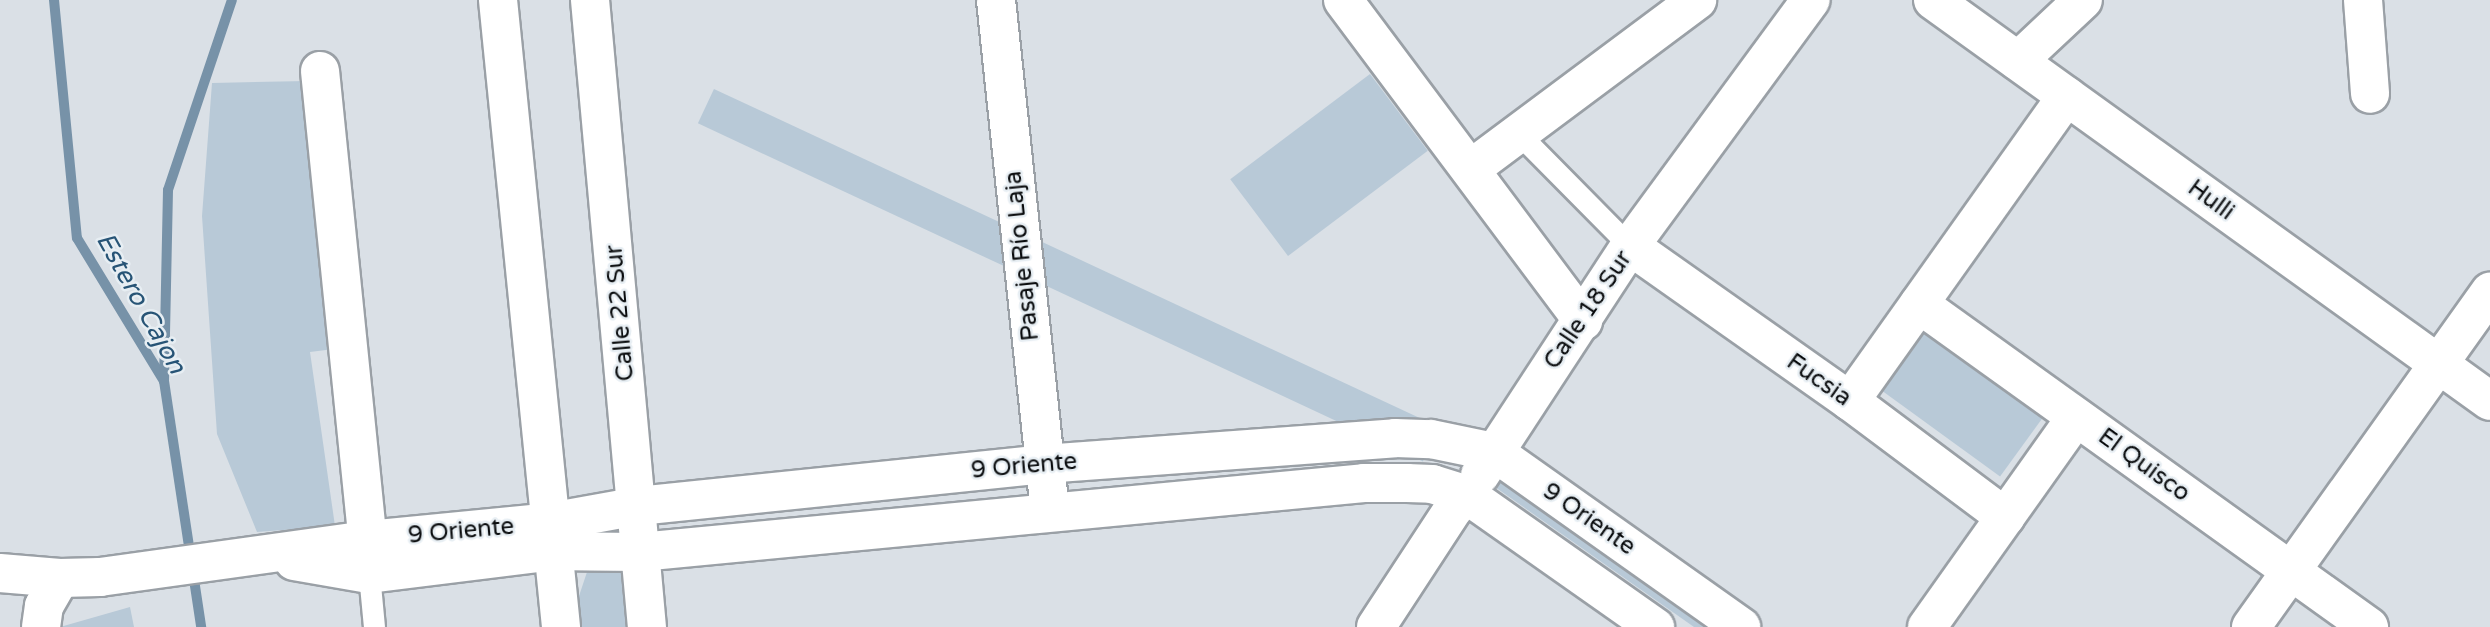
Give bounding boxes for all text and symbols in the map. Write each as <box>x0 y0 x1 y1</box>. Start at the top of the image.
street label: Pasaje Río Laja <box>999 170 1045 342</box>
street label: Hulli <box>2182 174 2240 226</box>
water label: Estero Cajon <box>89 227 193 379</box>
street label: Calle 22 Sur <box>600 244 640 382</box>
street label: Calle 18 Sur <box>1538 245 1638 375</box>
street label: Fucsia <box>1781 348 1857 412</box>
street label: El Quisco <box>2093 422 2195 508</box>
street label: 9 Oriente <box>970 447 1078 485</box>
street label: 9 Oriente <box>1537 477 1641 561</box>
street label: 9 Oriente <box>407 512 515 550</box>

